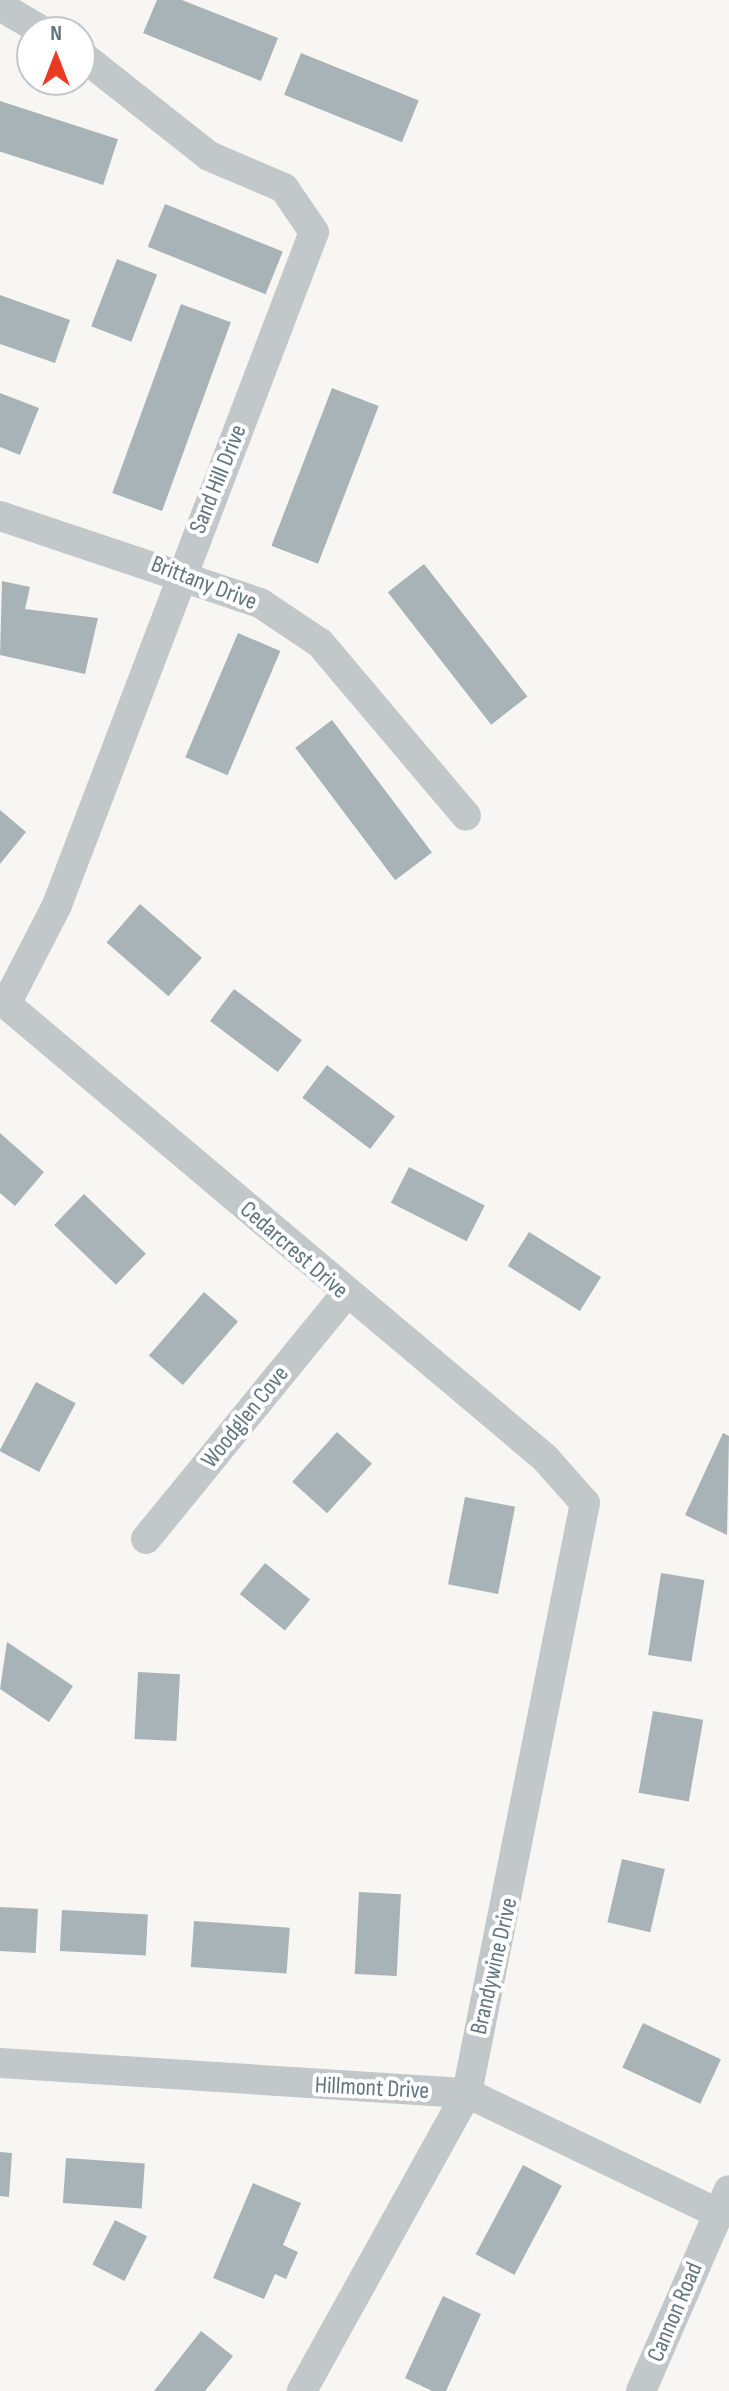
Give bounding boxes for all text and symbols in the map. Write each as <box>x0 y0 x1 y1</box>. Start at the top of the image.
north arrow <box>16 16 96 96</box>
text: N <box>50 20 62 47</box>
street label: Sand Hill Drive <box>183 420 253 538</box>
street label: Brittany Drive <box>147 550 261 616</box>
street label: Cedarcrest Drive <box>234 1195 354 1305</box>
street label: Woodglen Cove <box>195 1360 295 1474</box>
street label: Brandywine Drive <box>464 1895 524 2037</box>
street label: Hillmont Drive <box>314 2071 430 2105</box>
street label: Cannon Road <box>641 2258 709 2366</box>

